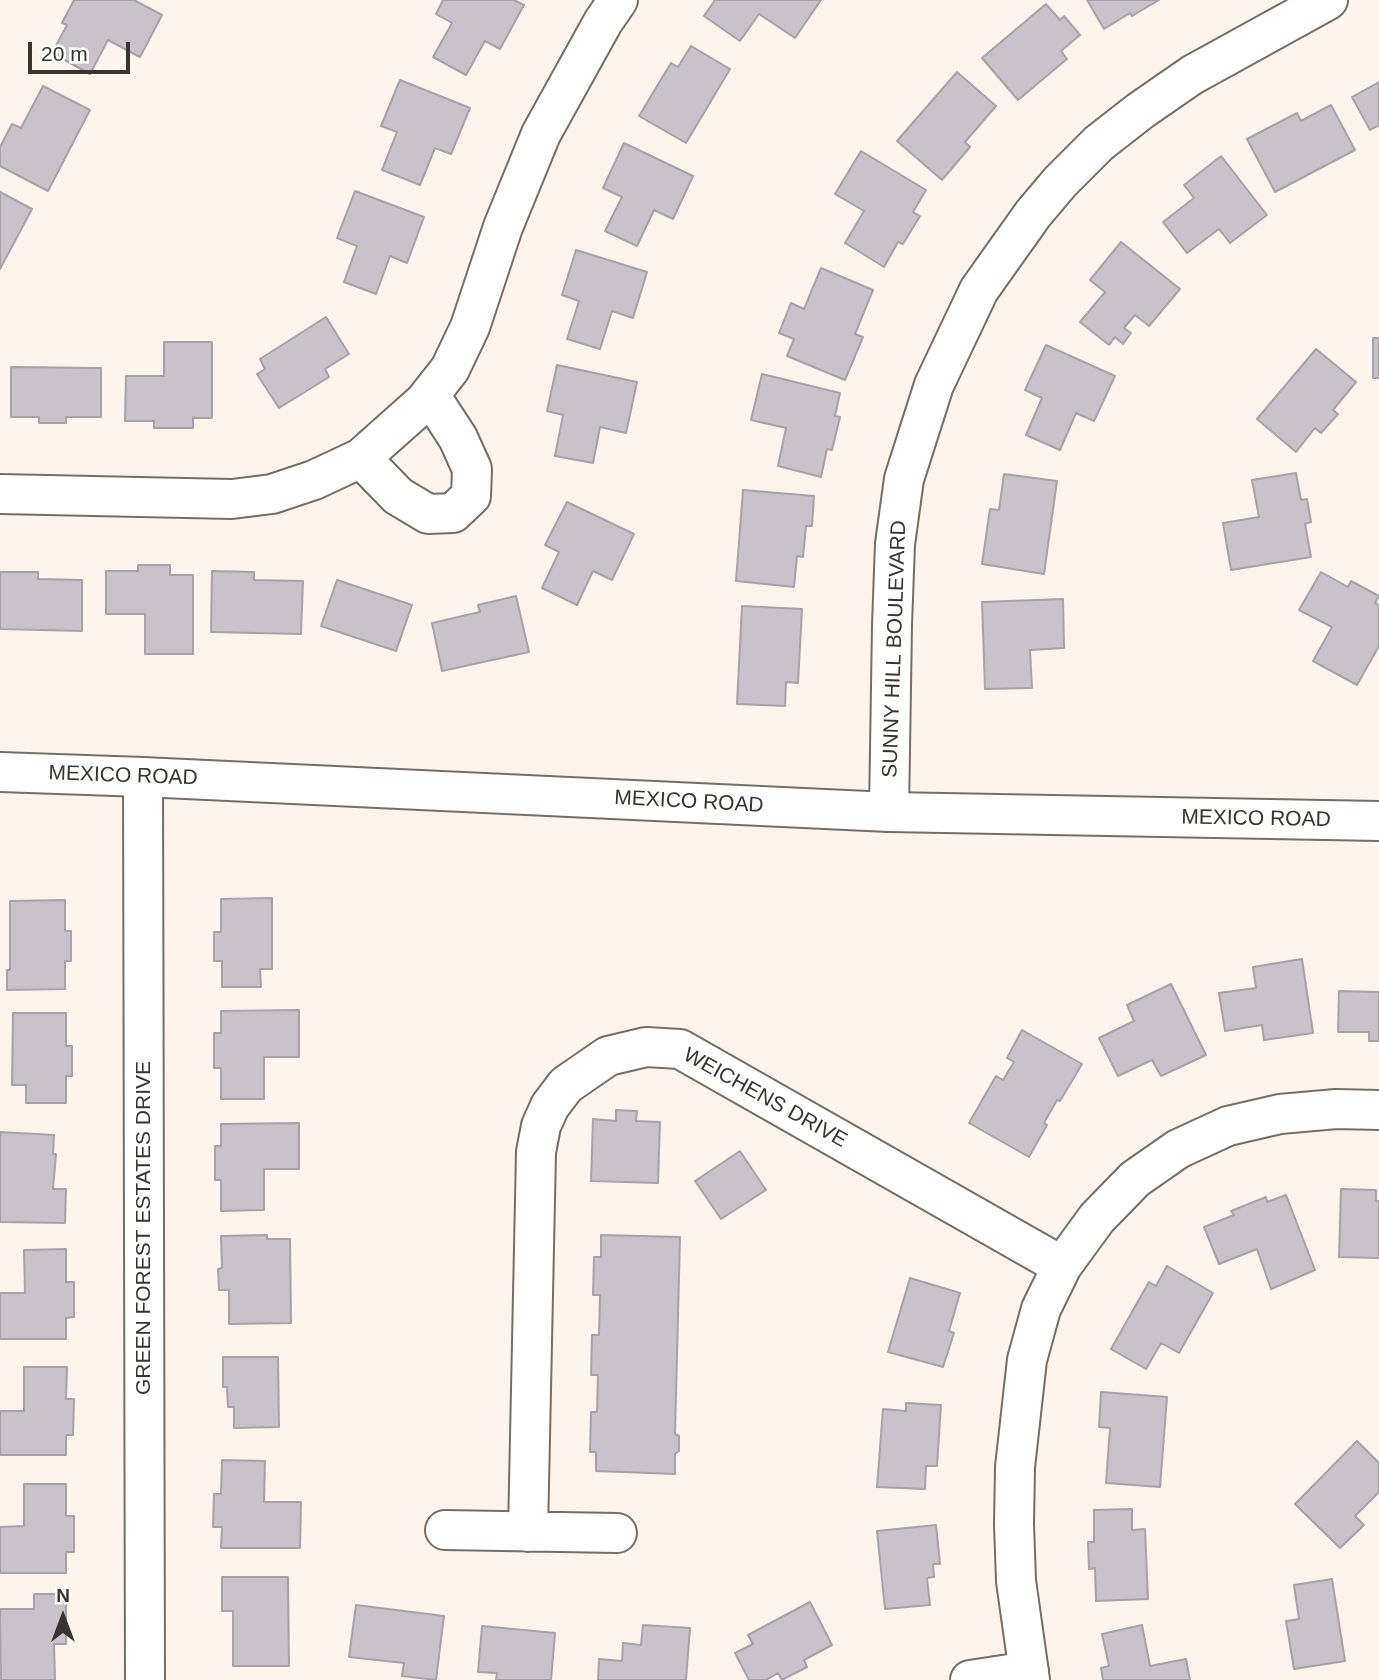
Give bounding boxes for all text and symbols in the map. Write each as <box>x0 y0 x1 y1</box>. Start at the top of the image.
scale bar <box>32 28 133 72</box>
text: 20 m <box>41 42 88 65</box>
street label: SUNNY HILL BOULEVARD <box>878 520 912 778</box>
street label: MEXICO ROAD <box>48 761 198 791</box>
street label: MEXICO ROAD <box>614 786 764 818</box>
street label: MEXICO ROAD <box>1181 805 1331 833</box>
street label: WEICHENS DRIVE <box>679 1043 851 1153</box>
street label: GREEN FOREST ESTATES DRIVE <box>131 1061 157 1395</box>
north arrow <box>28 1582 98 1652</box>
text: N <box>56 1585 70 1606</box>

